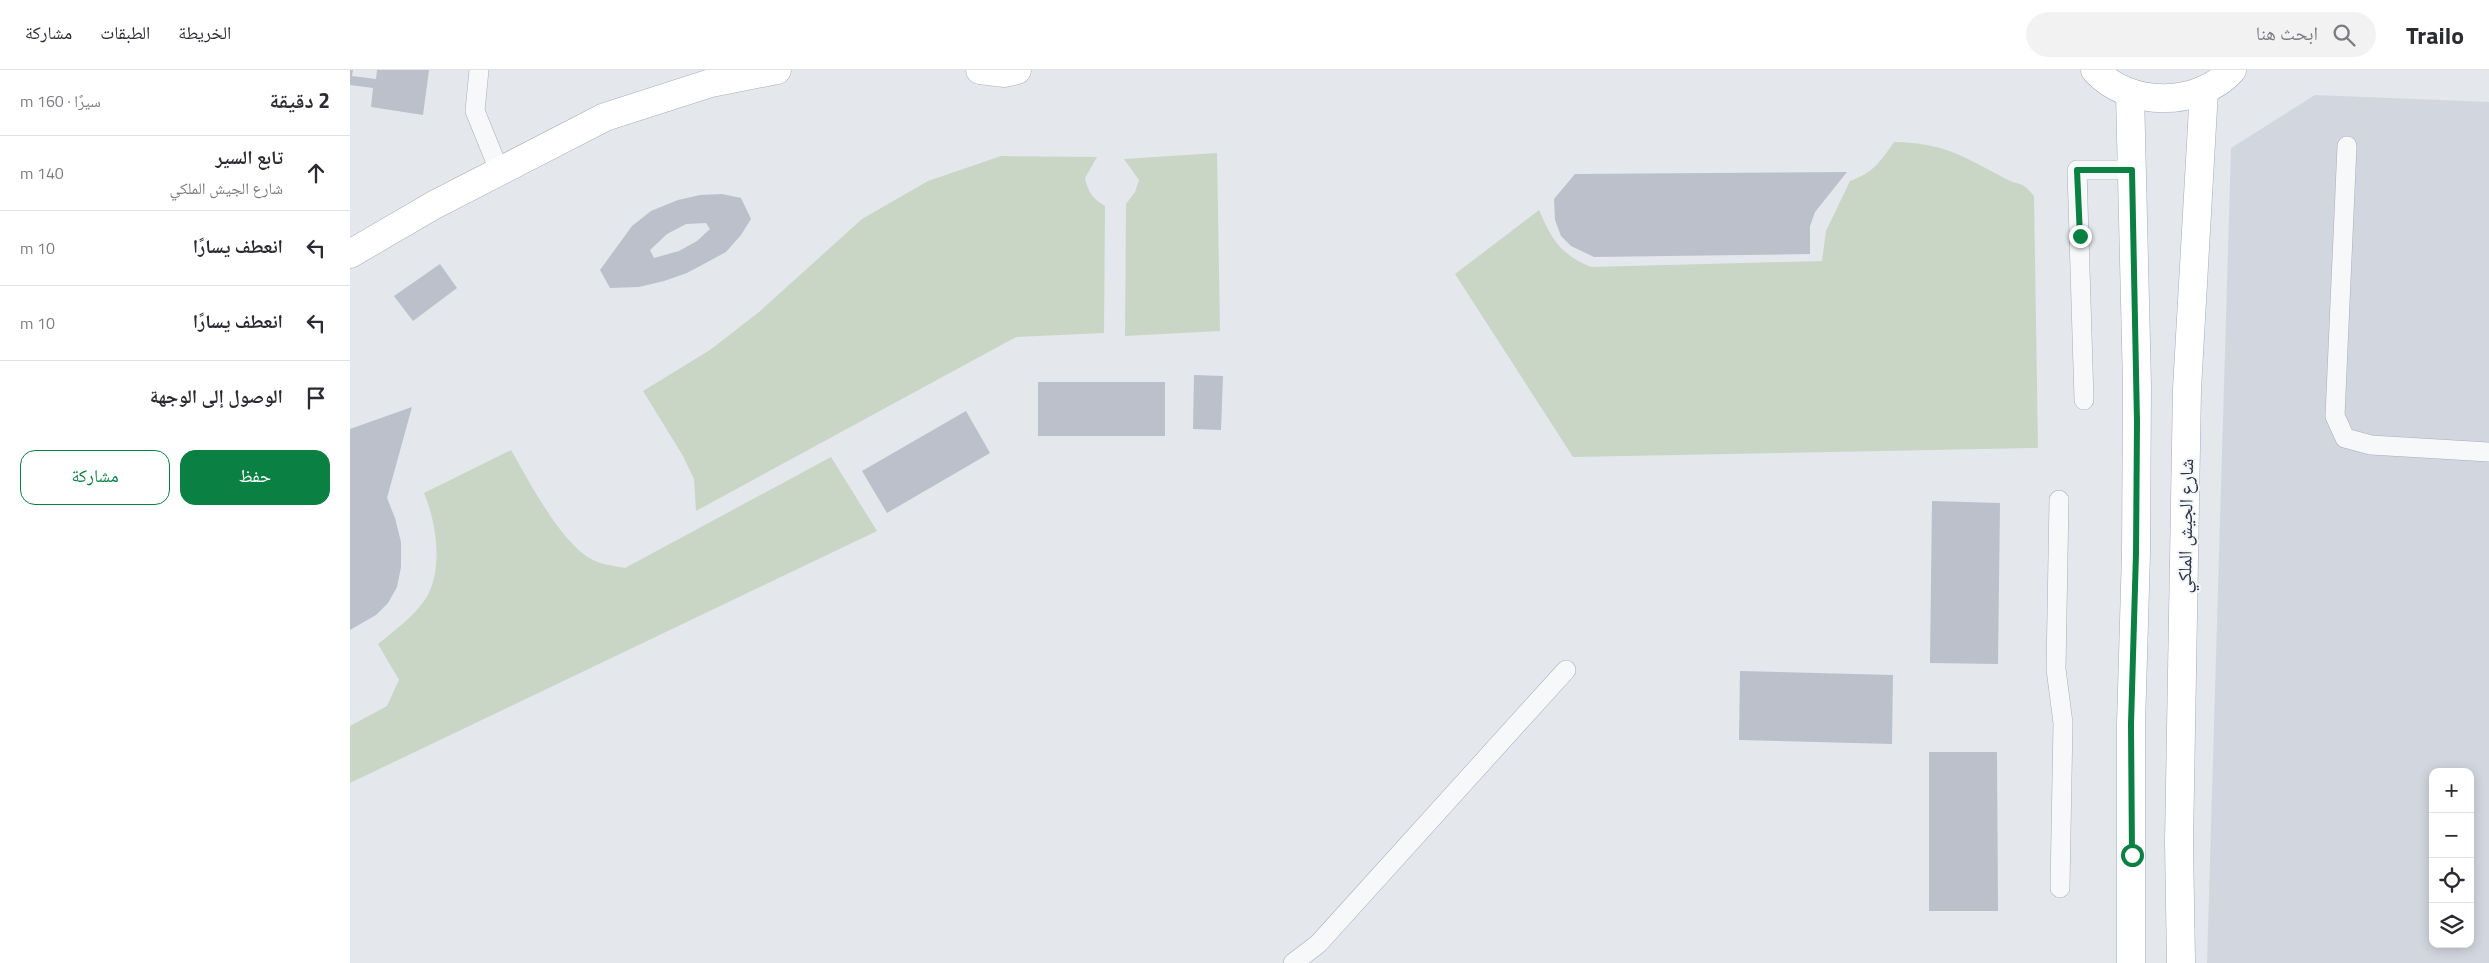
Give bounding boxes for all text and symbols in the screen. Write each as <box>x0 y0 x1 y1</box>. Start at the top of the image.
search box <box>2026 12 2376 57</box>
text: Trailo <box>2406 17 2464 53</box>
text: ابحث هنا <box>2256 18 2318 47</box>
text: مشاركة <box>25 19 72 46</box>
text: الطبقات <box>100 19 150 46</box>
text: الخريطة <box>178 19 231 46</box>
icon: search <box>2330 21 2358 49</box>
text: 2 دقيقة <box>270 84 330 116</box>
text: سيرًا · 160 m <box>20 89 101 113</box>
text: تابع السير <box>215 142 283 171</box>
icon: ahead <box>302 159 330 187</box>
text: 140 m <box>20 161 64 185</box>
text: شارع الجيش الملكي <box>170 176 283 200</box>
route end <box>2069 225 2092 248</box>
text: انعطف يسارًا <box>193 231 283 260</box>
icon: left <box>302 234 330 262</box>
text: 10 m <box>20 236 55 260</box>
text: انعطف يسارًا <box>193 306 283 335</box>
icon: left <box>302 309 330 337</box>
text: 10 m <box>20 311 55 335</box>
text: الوصول إلى الوجهة <box>150 381 283 410</box>
icon: arrive <box>302 384 330 412</box>
button: مشاركة <box>20 450 170 505</box>
button: حفظ <box>180 450 330 505</box>
street label: شارع الجيش الملكي <box>2169 458 2202 594</box>
map controls <box>2429 768 2474 948</box>
button: + <box>2429 768 2474 813</box>
button: − <box>2429 813 2474 858</box>
route start <box>2121 844 2144 867</box>
button: locate <box>2429 858 2474 903</box>
button: layers <box>2429 903 2474 948</box>

